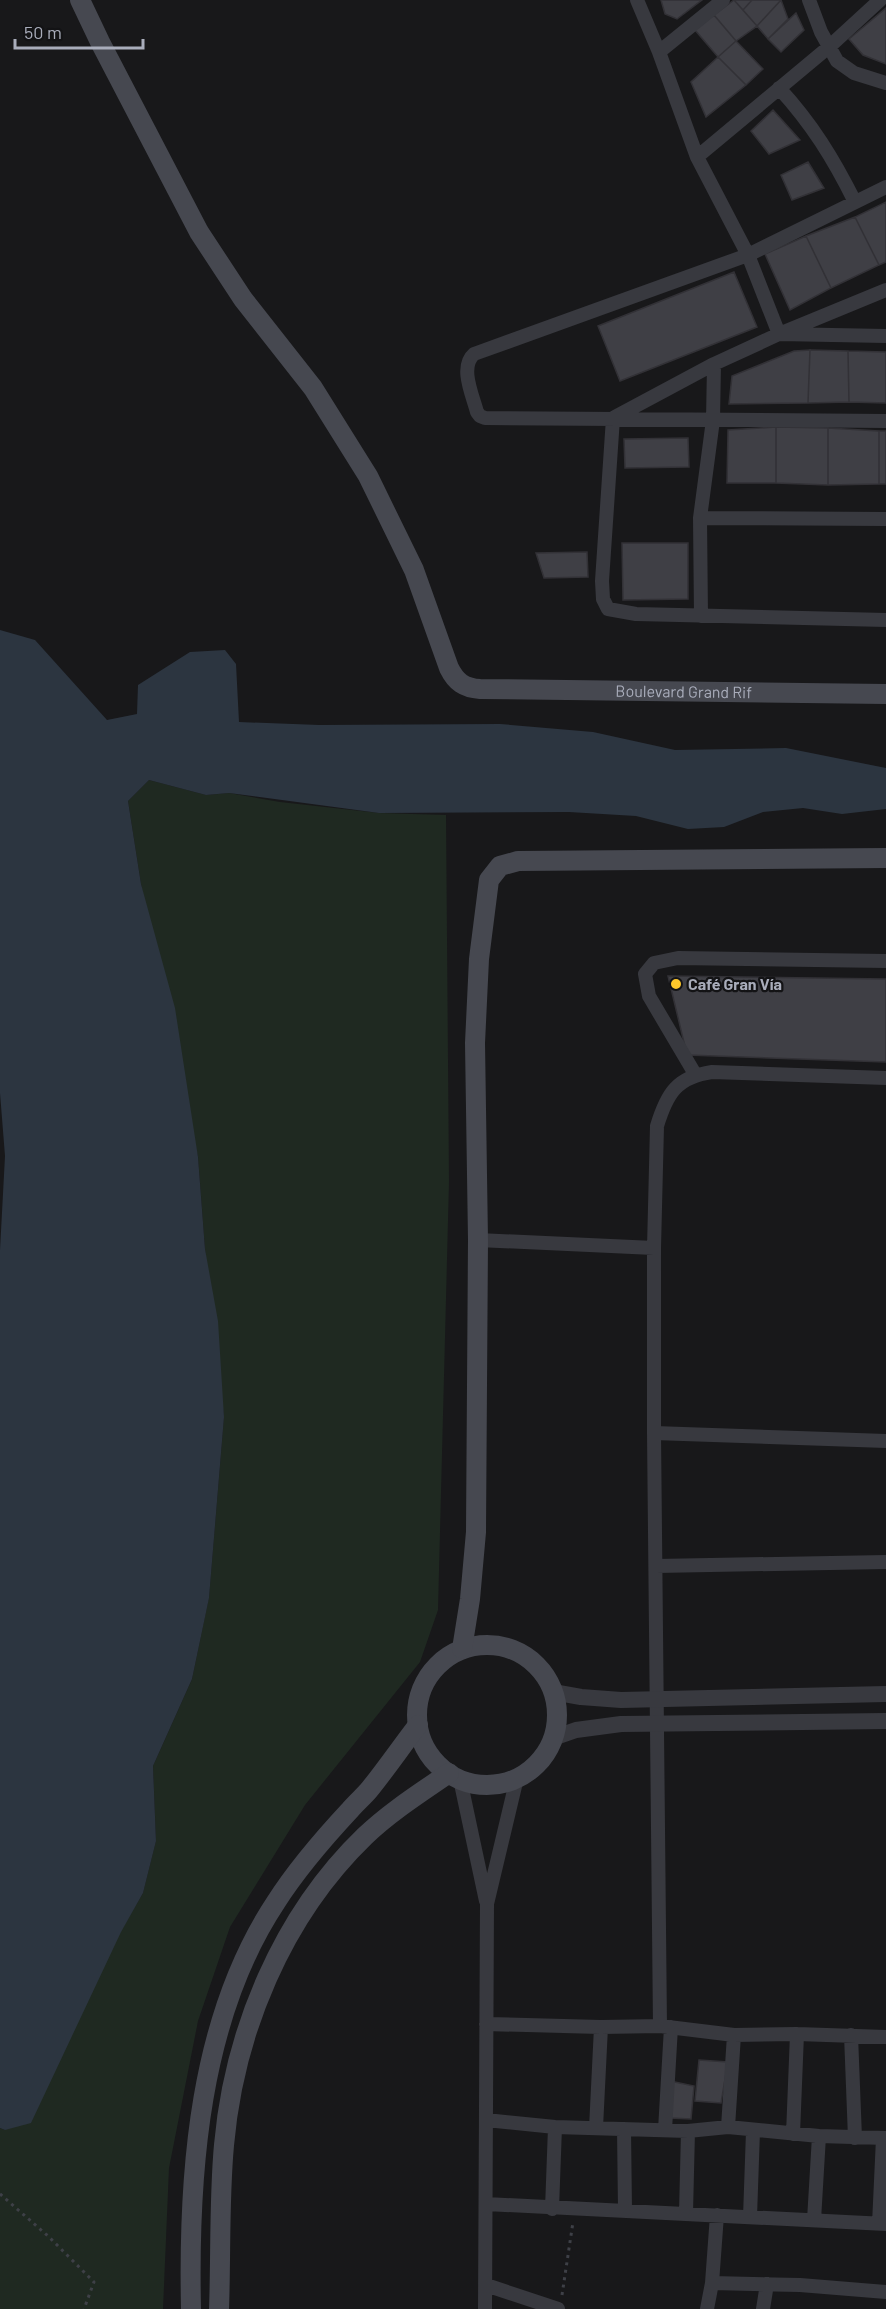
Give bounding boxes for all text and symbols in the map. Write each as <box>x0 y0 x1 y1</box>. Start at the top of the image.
scale bar <box>15 12 142 50</box>
text: 50 m <box>24 21 62 43</box>
street label: Boulevard Grand Rif <box>615 681 752 701</box>
place label: Café Gran Vía <box>688 974 782 993</box>
marker: Café Gran Vía <box>669 977 683 991</box>

